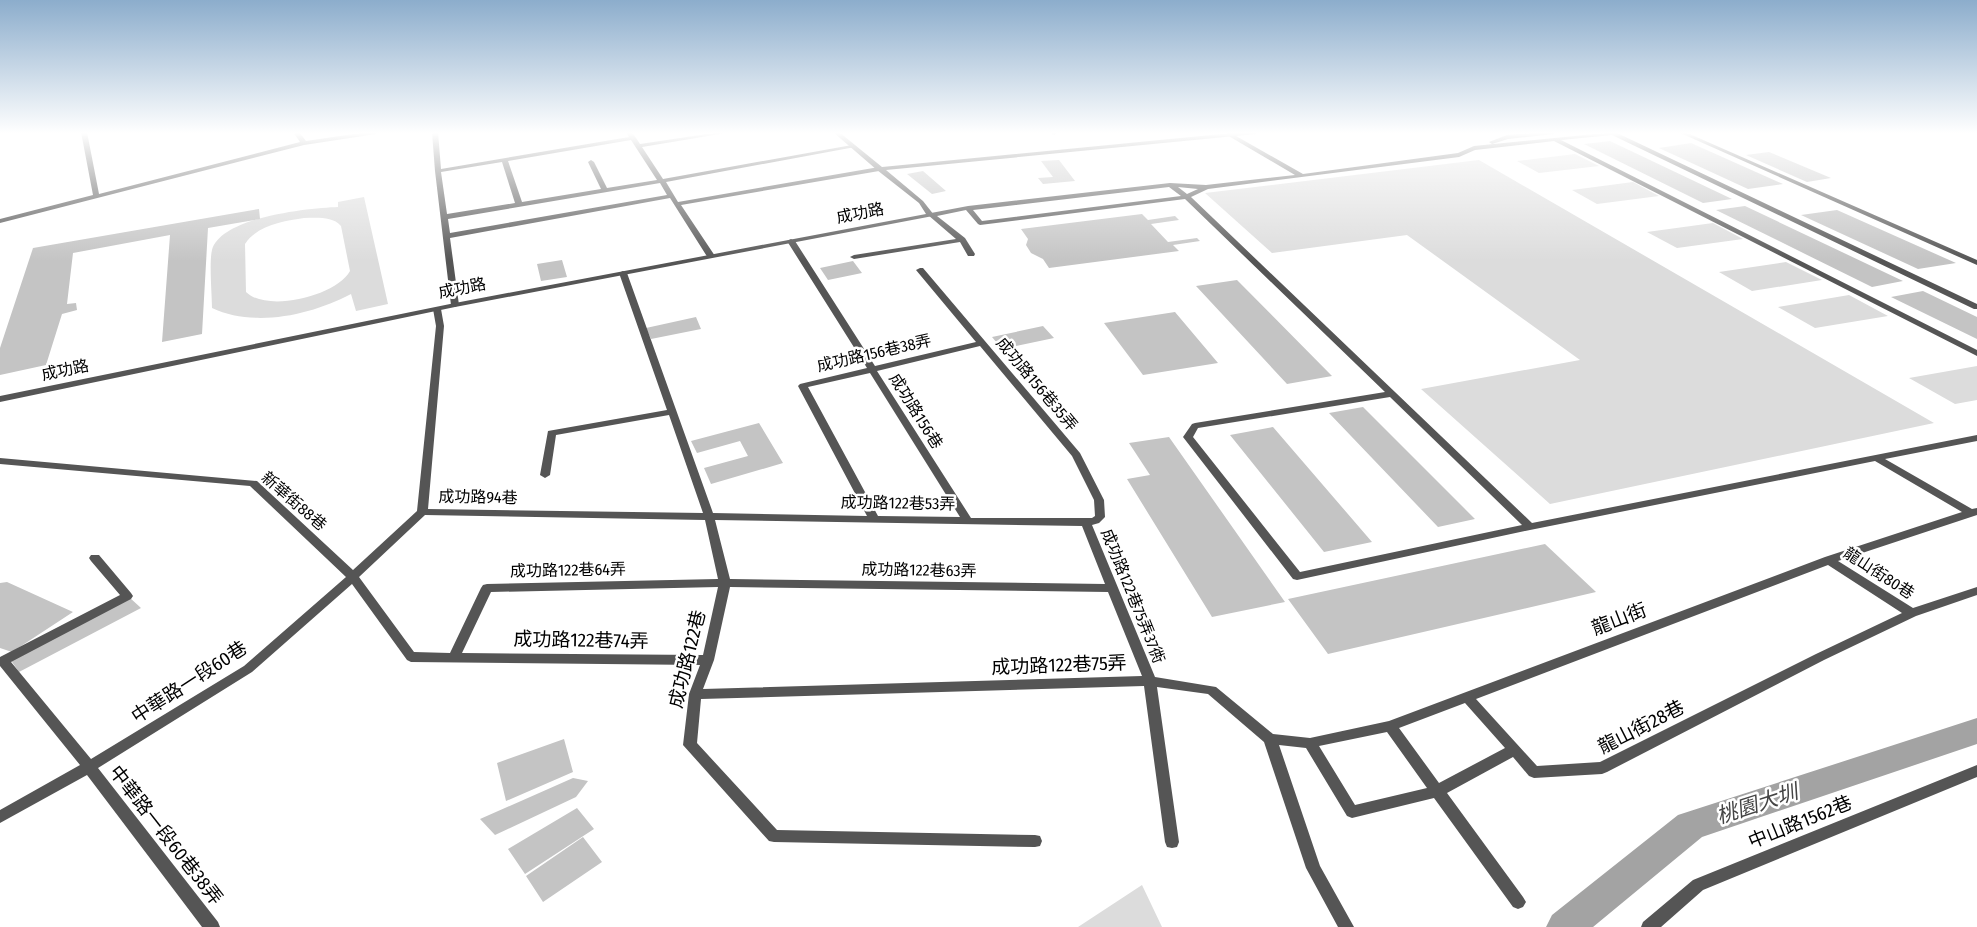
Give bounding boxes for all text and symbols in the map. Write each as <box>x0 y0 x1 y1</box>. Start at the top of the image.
street label: 成功路 <box>835 199 885 227</box>
street label: 成功路 <box>437 274 487 302</box>
street label: 成功路156巷38弄 <box>815 331 933 375</box>
street label: 成功路156巷35弄 <box>992 333 1082 435</box>
street label: 成功路 <box>40 356 90 384</box>
street label: 成功路156巷 <box>885 370 947 452</box>
street label: 新華街88巷 <box>258 468 330 534</box>
street label: 成功路94巷 <box>438 487 518 507</box>
street label: 成功路122巷53弄 <box>840 492 956 514</box>
street label: 成功路122巷75弄37衖 <box>1097 526 1169 666</box>
street label: 龍山街80巷 <box>1840 543 1918 603</box>
street label: 成功路122巷64弄 <box>510 559 626 581</box>
street label: 成功路122巷63弄 <box>861 559 977 581</box>
street label: 龍山街 <box>1588 598 1650 640</box>
street label: 成功路122巷 <box>664 608 710 710</box>
street label: 成功路122巷74弄 <box>513 627 649 653</box>
street label: 中華路一段60巷 <box>127 636 251 728</box>
street label: 成功路122巷75弄 <box>991 651 1127 679</box>
street label: 龍山街28巷 <box>1594 695 1688 759</box>
street label: 中華路一段60巷38弄 <box>104 761 228 909</box>
water label: 桃園大圳 <box>1713 778 1804 829</box>
street label: 中山路1562巷 <box>1745 791 1855 853</box>

